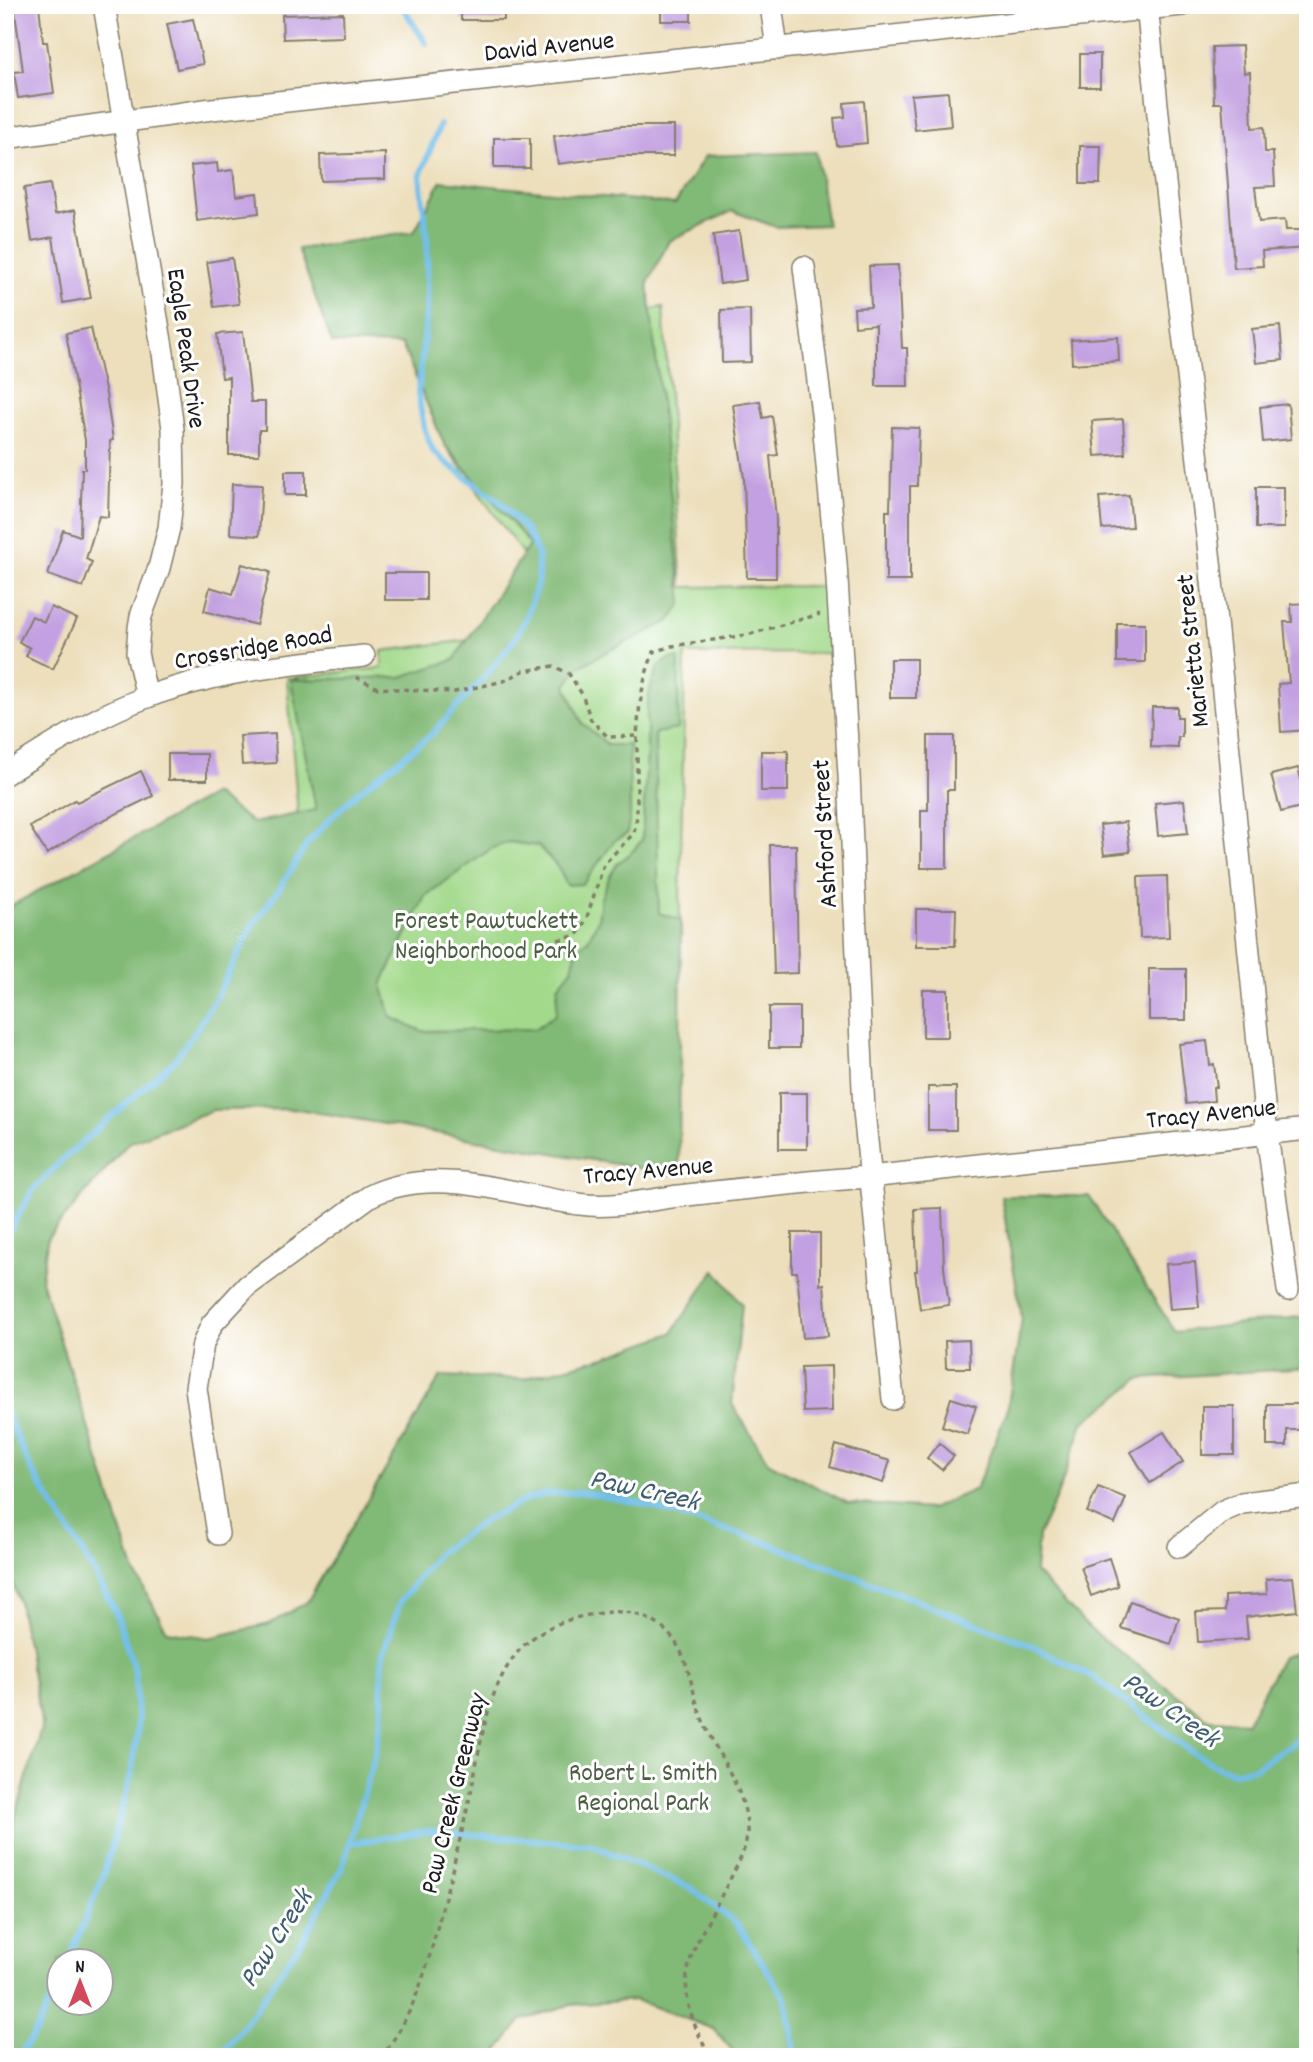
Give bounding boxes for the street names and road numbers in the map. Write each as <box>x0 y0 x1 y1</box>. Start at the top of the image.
street label: David Avenue <box>483 23 616 74</box>
street label: Eagle Peak Drive <box>155 266 214 431</box>
street label: Marietta Street <box>1168 572 1221 729</box>
street label: Crossridge Road <box>172 617 336 682</box>
street label: Ashford Street <box>804 758 849 909</box>
street label: Tracy Avenue <box>1145 1090 1278 1141</box>
street label: Tracy Avenue <box>582 1148 715 1197</box>
street label: Paw Creek Greenway <box>413 1689 498 1898</box>

